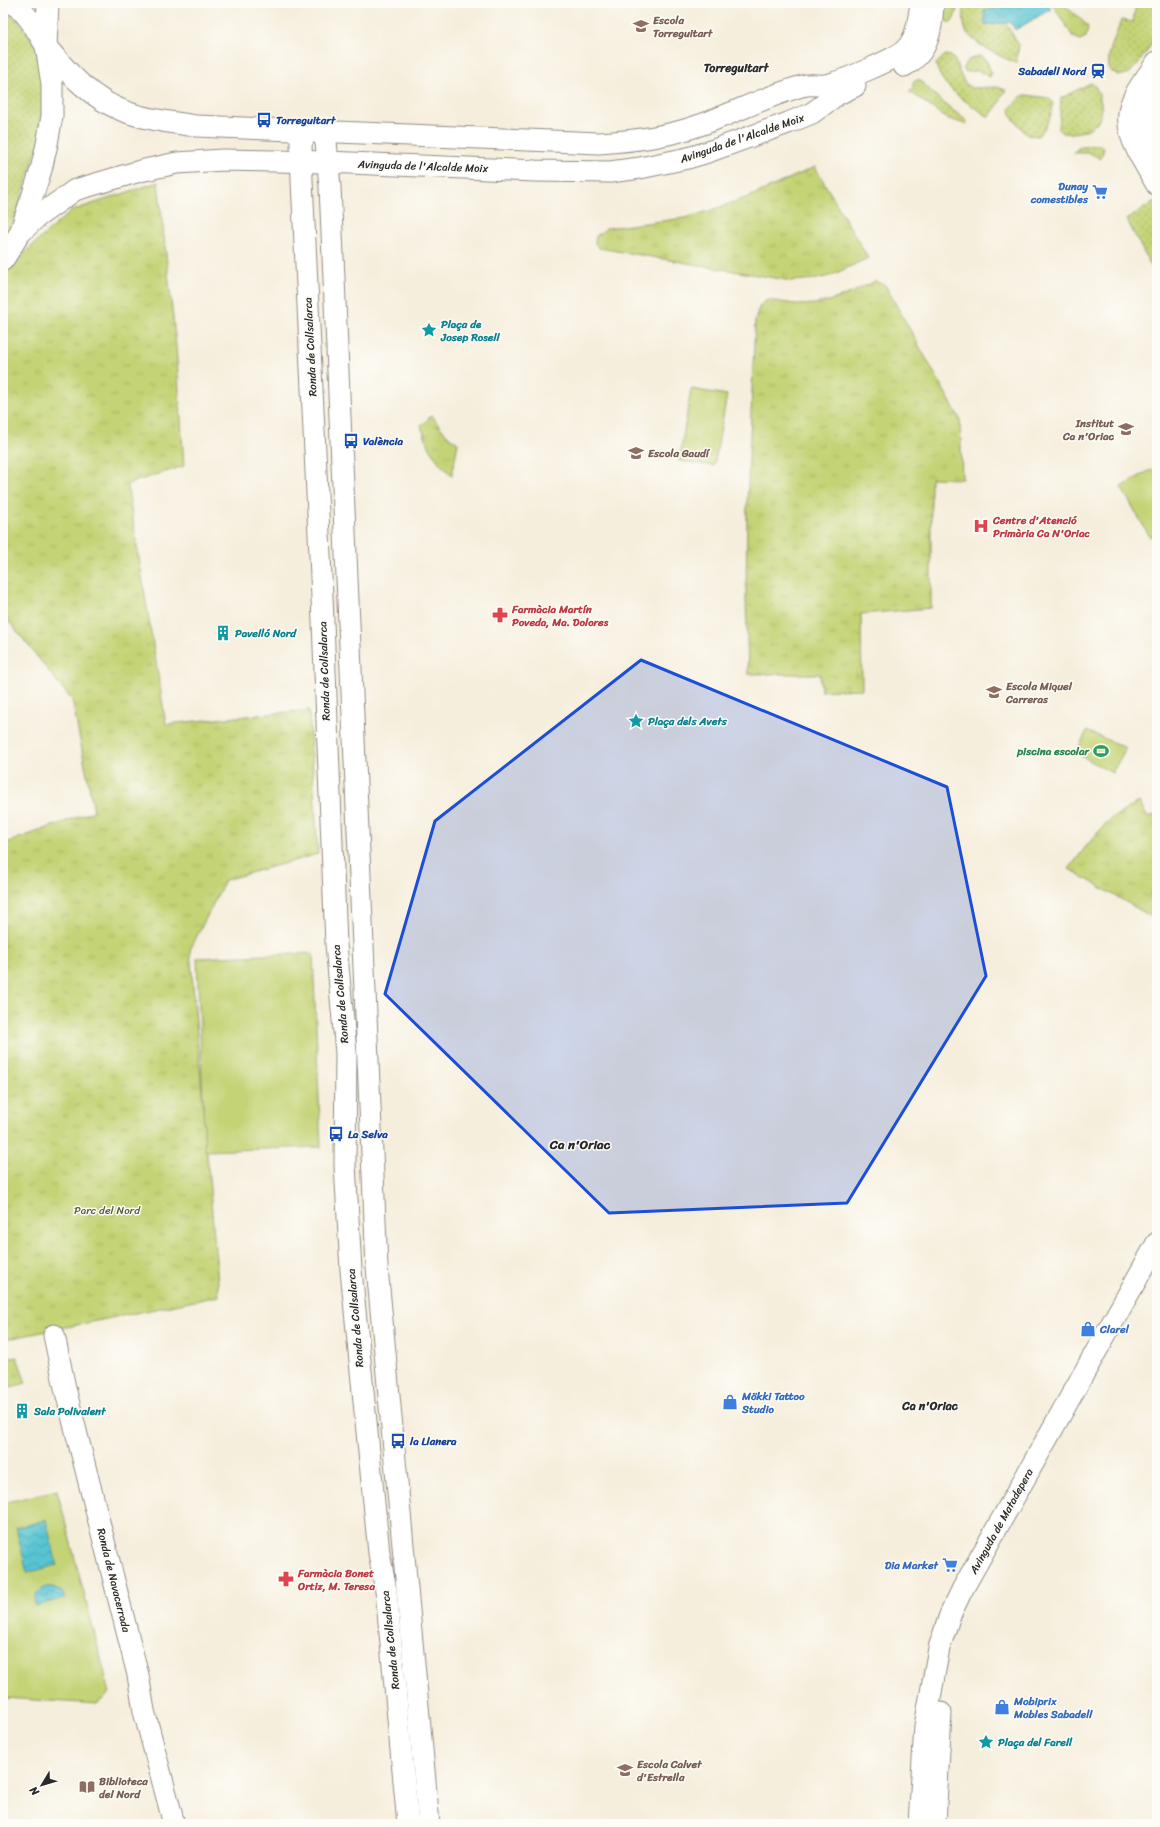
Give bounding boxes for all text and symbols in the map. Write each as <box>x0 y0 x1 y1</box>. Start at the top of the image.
place label: Escola Torreguitart <box>653 11 714 43</box>
school or university icon: Escola Torreguitart <box>632 17 650 35</box>
district label: Torreguitart <box>704 57 769 79</box>
place label: Sabadell Nord <box>1017 62 1087 81</box>
station icon: Sabadell Nord <box>1089 62 1107 80</box>
street label: Avinguda de l'Alcalde Moix <box>676 108 807 169</box>
bus stop icon: Torreguitart <box>255 111 273 129</box>
place label: Torreguitart <box>276 111 337 130</box>
street label: Avinguda de l'Alcalde Moix <box>356 155 489 178</box>
place label: Dunay comestibles <box>1030 177 1089 209</box>
supermarket icon: Dunay comestibles <box>1091 183 1109 201</box>
street label: Ronda de Collsalarca <box>298 296 323 397</box>
place label: Plaça de Josep Rosell <box>440 315 501 347</box>
place icon: Plaça de Josep Rosell <box>420 321 438 339</box>
place label: Institut Ca n'Oriac <box>1062 414 1114 446</box>
school or university icon: Institut Ca n'Oriac <box>1117 420 1135 438</box>
bus stop icon: València <box>342 432 360 450</box>
place label: València <box>363 432 404 451</box>
school or university icon: Escola Gaudí <box>627 444 645 462</box>
place label: Escola Gaudí <box>648 444 711 463</box>
place label: Centre d'Atenció Primària Ca N'Oriac <box>992 511 1090 543</box>
hospital icon: Centre d'Atenció Primària Ca N'Oriac <box>972 517 990 535</box>
place label: Farmàcia Martín Poveda, Ma. Dolores <box>511 600 609 632</box>
pharmacy icon: Farmàcia Martín Poveda, Ma. Dolores <box>491 606 509 624</box>
street label: Ronda de Collsalarca <box>313 621 336 721</box>
building icon: Pavelló Nord <box>214 624 232 642</box>
place label: Pavelló Nord <box>235 624 297 643</box>
place label: Escola Miquel Carreras <box>1005 677 1073 709</box>
school or university icon: Escola Miquel Carreras <box>985 683 1003 701</box>
place icon: Plaça dels Avets <box>627 712 645 730</box>
place label: Plaça dels Avets <box>648 712 728 731</box>
place label: piscina escolar <box>1016 742 1090 761</box>
sports icon: piscina escolar <box>1092 742 1110 760</box>
street label: Ronda de Collsalarca <box>327 943 354 1044</box>
bus stop icon: La Selva <box>327 1125 345 1143</box>
place label: La Selva <box>348 1125 388 1144</box>
district label: Ca n'Oriac <box>549 1133 611 1156</box>
park label: Parc del Nord <box>74 1201 141 1220</box>
street label: Ronda de Collsalarca <box>342 1267 369 1368</box>
shop icon: Clarel <box>1079 1320 1097 1338</box>
place label: Clarel <box>1099 1320 1130 1339</box>
place label: Mökki Tattoo Studio <box>741 1387 805 1419</box>
shop icon: Mökki Tattoo Studio <box>721 1393 739 1411</box>
district label: Ca n'Oriac <box>901 1395 959 1417</box>
building icon: Sala Polivalent <box>13 1402 31 1420</box>
place label: Sala Polivalent <box>33 1402 107 1421</box>
bus stop icon: la Llanera <box>389 1432 407 1450</box>
place label: la Llanera <box>409 1432 457 1451</box>
street label: Avinguda de Matadepera <box>964 1464 1039 1579</box>
street label: Ronda de Navacerrada <box>91 1526 136 1635</box>
place label: Dia Market <box>885 1556 940 1575</box>
supermarket icon: Dia Market <box>941 1556 959 1574</box>
place label: Farmàcia Bonet Ortiz, M. Teresa <box>297 1564 375 1596</box>
pharmacy icon: Farmàcia Bonet Ortiz, M. Teresa <box>277 1570 295 1588</box>
street label: Ronda de Collsalarca <box>376 1589 405 1690</box>
place label: Mobiprix Mobles Sabadell <box>1013 1692 1093 1724</box>
shop icon: Mobiprix Mobles Sabadell <box>993 1698 1011 1716</box>
place icon: Plaça del Farell <box>977 1733 995 1751</box>
place label: Plaça del Farell <box>998 1733 1073 1752</box>
place label: Escola Calvet d'Estrella <box>637 1755 703 1787</box>
school or university icon: Escola Calvet d'Estrella <box>616 1761 634 1779</box>
north arrow <box>22 1765 62 1805</box>
place label: Biblioteca del Nord <box>99 1772 148 1804</box>
library icon: Biblioteca del Nord <box>78 1778 96 1796</box>
text: N <box>24 1782 45 1800</box>

